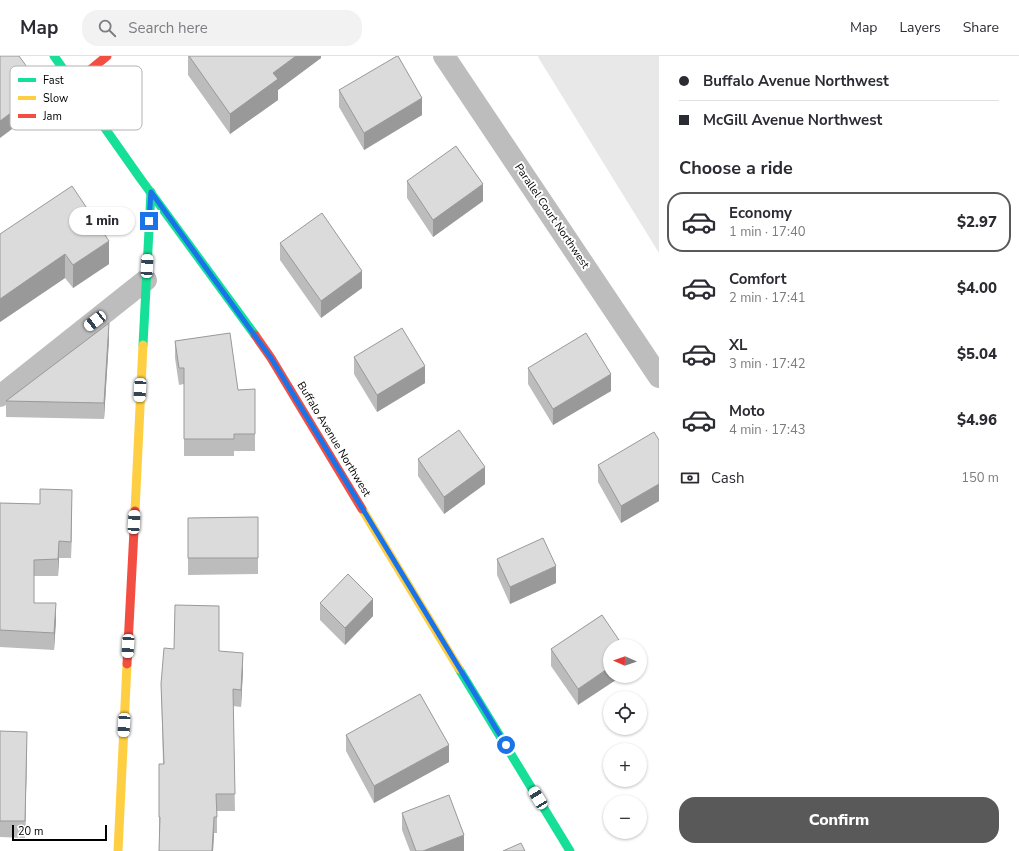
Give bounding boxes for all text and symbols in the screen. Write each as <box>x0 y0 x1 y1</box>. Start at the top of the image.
search box <box>82 10 362 46</box>
text: Map <box>20 15 58 41</box>
icon: search <box>96 17 118 39</box>
text: Search here <box>128 18 208 38</box>
text: Map <box>850 18 877 37</box>
text: Layers <box>899 18 941 37</box>
text: Share <box>963 18 999 37</box>
legend <box>10 66 142 130</box>
text: Buffalo Avenue Northwest <box>703 71 889 91</box>
text: Fast <box>43 73 64 88</box>
text: Slow <box>43 91 68 106</box>
text: Jam <box>42 109 62 124</box>
text: McGill Avenue Northwest <box>703 110 882 130</box>
text: Choose a ride <box>679 156 793 180</box>
street label: Parallel Court Northwest <box>511 161 593 272</box>
text: Economy <box>729 203 792 223</box>
icon: car <box>681 204 717 240</box>
callout: 1 min <box>69 207 135 235</box>
text: 1 min <box>85 212 119 230</box>
route end <box>140 212 158 230</box>
text: $2.97 <box>957 212 997 232</box>
text: 1 min · 17:40 <box>729 223 805 241</box>
car <box>140 254 154 278</box>
text: Comfort <box>729 269 786 289</box>
icon: car <box>681 270 717 306</box>
text: $4.00 <box>957 278 997 298</box>
text: 2 min · 17:41 <box>729 289 805 307</box>
car <box>82 309 108 333</box>
text: XL <box>729 335 748 355</box>
icon: car <box>681 336 717 372</box>
text: $5.04 <box>957 344 997 364</box>
text: 3 min · 17:42 <box>729 355 805 373</box>
car <box>133 378 147 402</box>
street label: Buffalo Avenue Northwest <box>294 379 374 499</box>
text: Moto <box>729 401 765 421</box>
icon: car <box>681 402 717 438</box>
text: $4.96 <box>957 410 997 430</box>
text: 4 min · 17:43 <box>729 421 805 439</box>
icon: cash <box>679 467 701 489</box>
text: Cash <box>711 468 745 488</box>
text: 150 m <box>961 469 999 487</box>
car <box>127 510 141 534</box>
car <box>121 634 135 658</box>
north arrow <box>603 639 647 683</box>
map controls <box>603 639 647 839</box>
button: locate <box>603 691 647 735</box>
car <box>117 713 131 737</box>
route start <box>497 736 515 754</box>
button: + <box>603 743 647 787</box>
car <box>527 785 549 811</box>
button: − <box>603 795 647 839</box>
button: Confirm <box>679 797 999 843</box>
scale bar <box>12 823 107 842</box>
text: 20 m <box>18 824 43 839</box>

